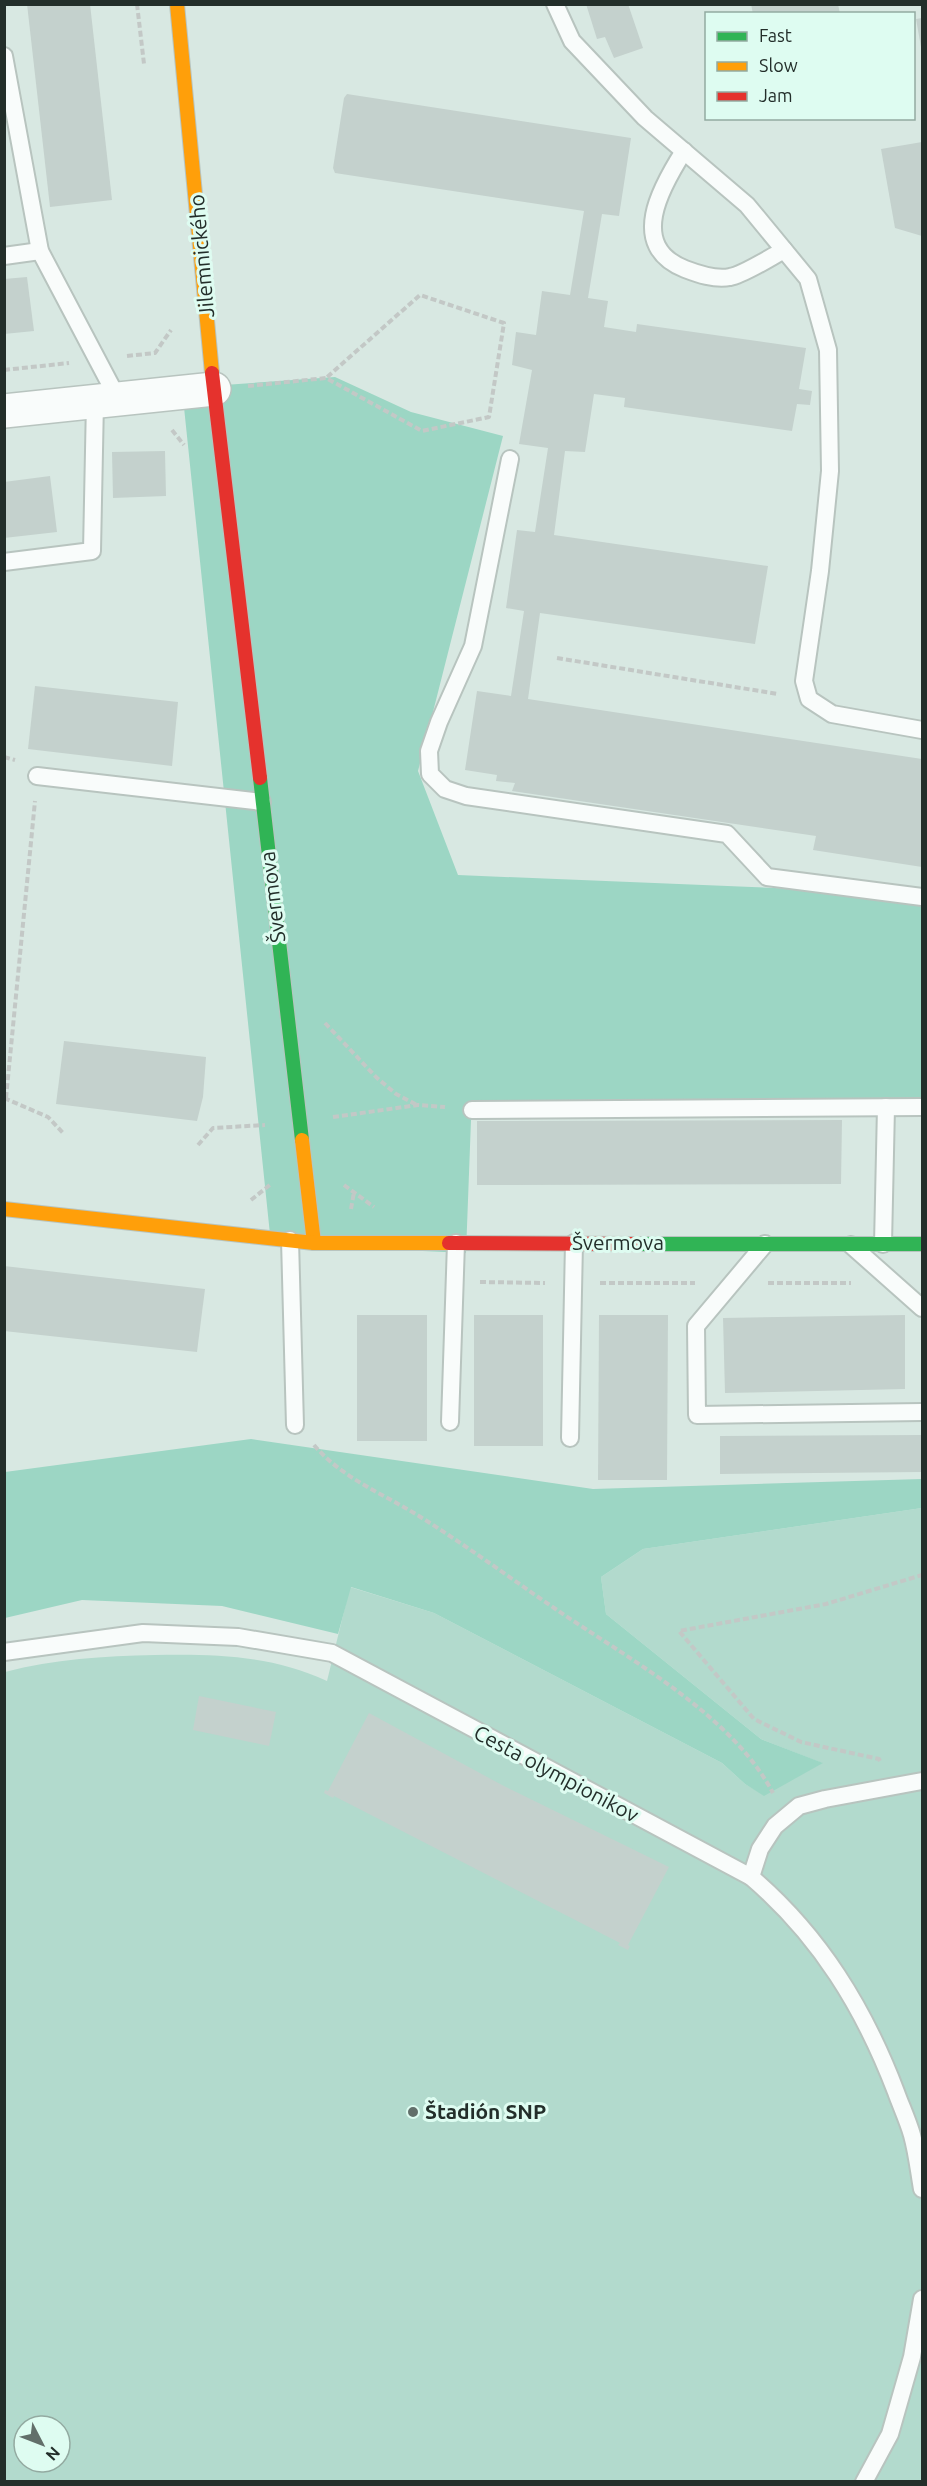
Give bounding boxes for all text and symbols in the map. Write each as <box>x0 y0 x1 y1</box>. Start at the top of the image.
legend <box>705 12 915 120</box>
text: Fast <box>759 25 792 45</box>
text: Slow <box>759 55 798 75</box>
text: Jam <box>759 85 793 105</box>
street label: Jilemnického <box>184 193 218 319</box>
street label: Švermova <box>254 850 290 944</box>
street label: Švermova <box>572 1230 664 1254</box>
street label: Cesta olympionikov <box>470 1720 643 1827</box>
place label: Štadión SNP <box>425 2099 546 2123</box>
marker: Štadión SNP <box>406 2105 420 2119</box>
north arrow <box>12 2414 72 2474</box>
text: N <box>42 2444 64 2464</box>

